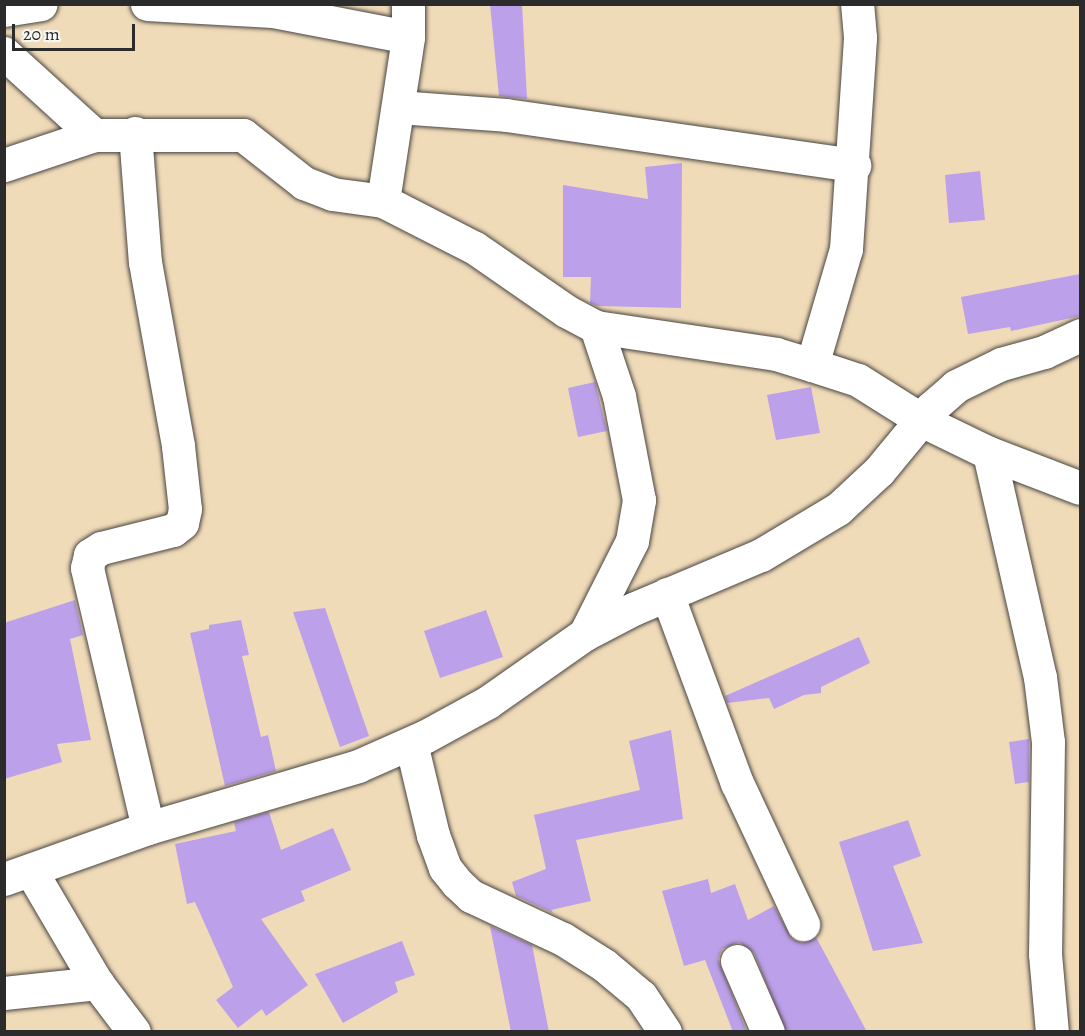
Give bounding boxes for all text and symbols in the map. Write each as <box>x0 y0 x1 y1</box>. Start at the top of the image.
scale bar <box>15 12 138 50</box>
text: 20 m <box>23 22 60 46</box>

